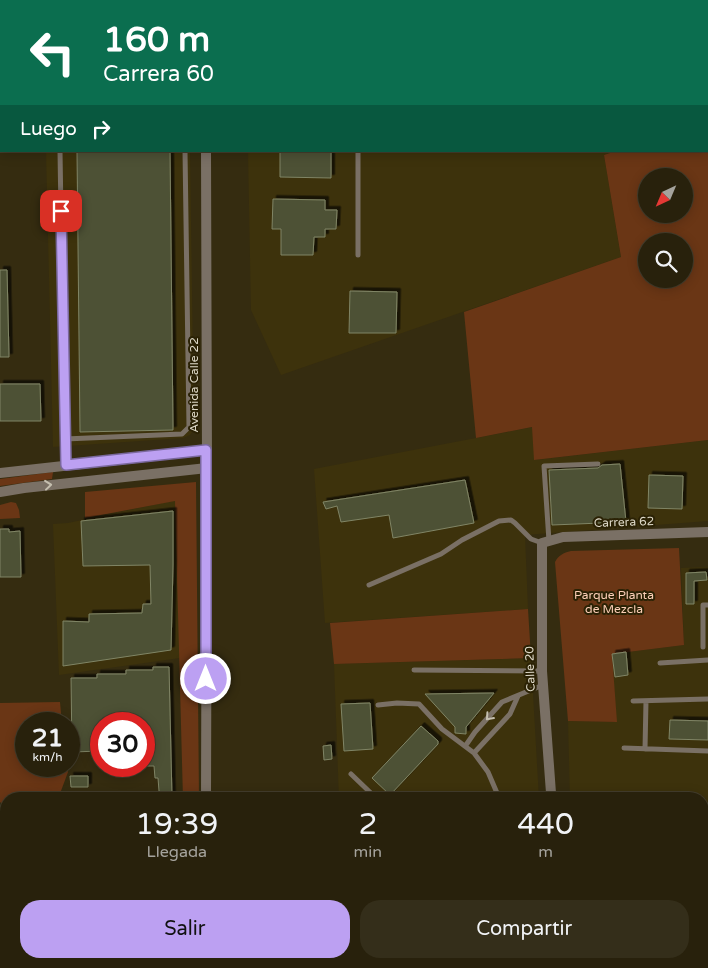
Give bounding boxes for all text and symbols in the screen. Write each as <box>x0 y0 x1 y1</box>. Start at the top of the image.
text: 160 m <box>103 19 210 61</box>
icon: left <box>20 20 85 85</box>
text: Carrera 60 <box>103 61 214 87</box>
icon: right <box>87 115 115 143</box>
text: Luego <box>20 118 77 140</box>
north arrow <box>638 168 692 222</box>
map controls <box>638 168 693 288</box>
pin <box>40 190 82 232</box>
icon: arrive <box>47 197 75 225</box>
button: search <box>638 233 693 288</box>
street label: Avenida Calle 22 <box>187 337 201 433</box>
one-way arrow <box>44 480 52 491</box>
street label: Carrera 62 <box>594 514 654 530</box>
park label: Parque Planta de Mezcla <box>574 588 654 616</box>
street label: Calle 20 <box>522 645 538 692</box>
position arrow <box>179 652 231 704</box>
one-way arrow <box>486 711 495 720</box>
speed limit sign: 30 <box>90 712 155 777</box>
text: 21 <box>32 723 63 753</box>
text: km/h <box>32 750 63 764</box>
text: 19:39 <box>135 806 218 843</box>
text: 2 <box>358 806 377 843</box>
text: 440 <box>517 806 574 843</box>
text: Llegada <box>147 842 207 862</box>
text: min <box>354 842 382 862</box>
text: m <box>538 842 553 862</box>
button: Salir <box>20 900 350 958</box>
button: Compartir <box>360 900 689 958</box>

